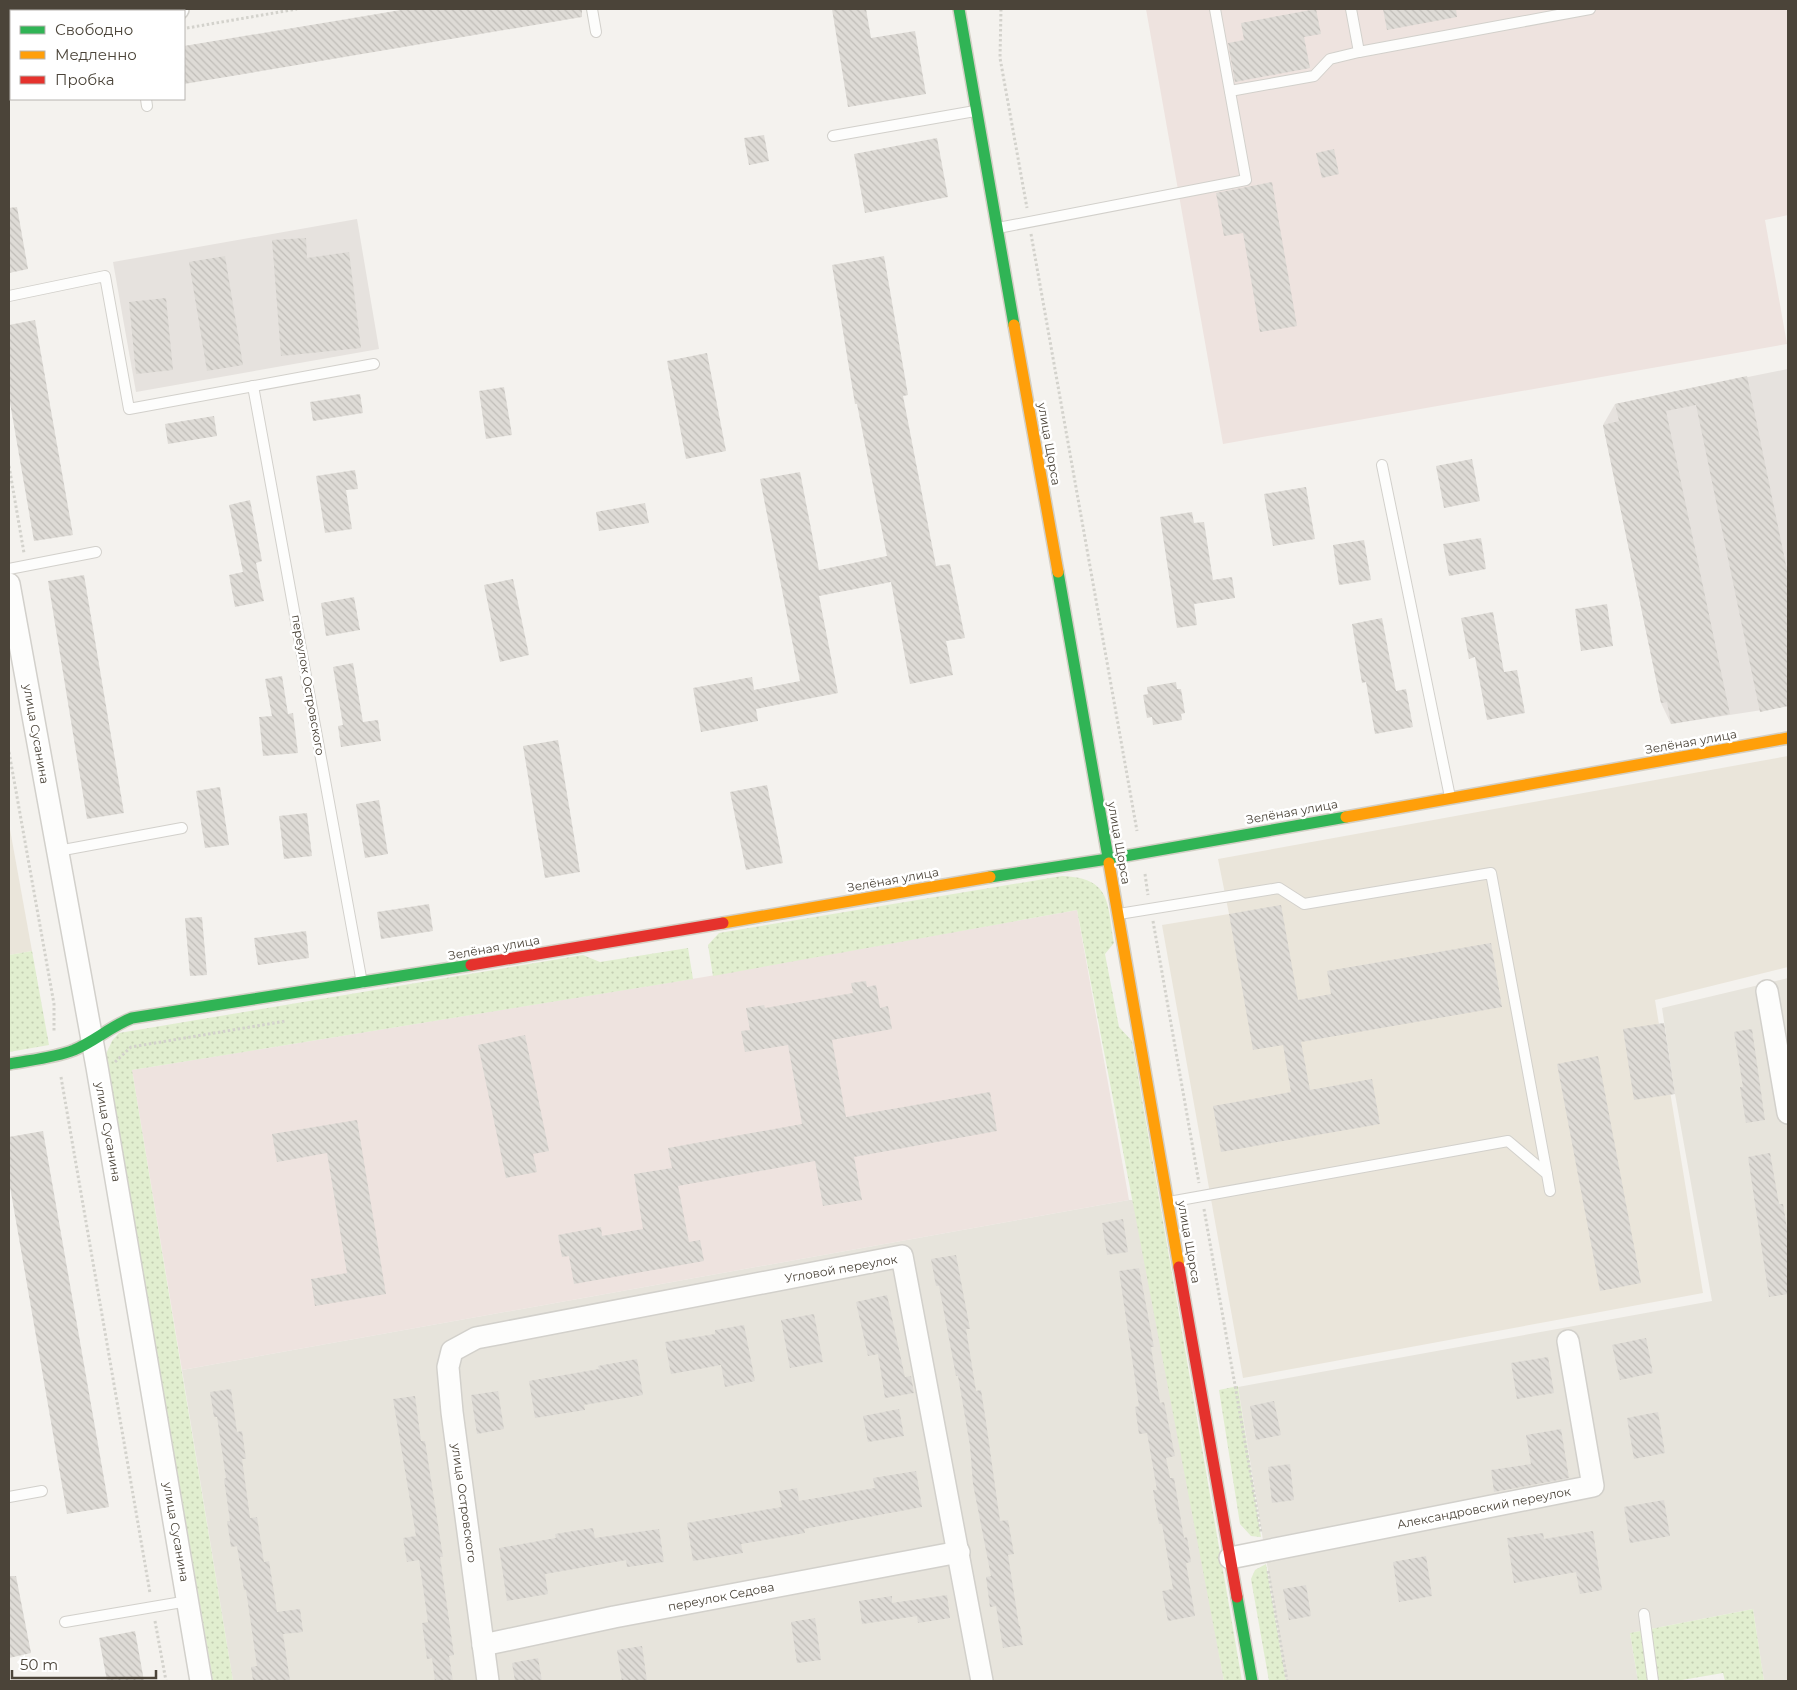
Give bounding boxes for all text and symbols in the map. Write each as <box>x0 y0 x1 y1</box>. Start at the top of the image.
legend <box>10 10 185 100</box>
text: Свободно <box>55 20 133 39</box>
text: Медленно <box>55 45 137 64</box>
text: Пробка <box>55 70 114 89</box>
street label: улица Щорса <box>1035 401 1064 486</box>
street label: переулок Островского <box>289 613 328 757</box>
street label: улица Сусанина <box>20 682 53 785</box>
street label: Зелёная улица <box>1644 726 1738 757</box>
street label: Зелёная улица <box>1245 796 1339 827</box>
street label: улица Щорса <box>1105 800 1134 885</box>
street label: Зелёная улица <box>846 864 940 895</box>
street label: Зелёная улица <box>447 932 541 963</box>
street label: улица Сусанина <box>92 1080 125 1183</box>
street label: улица Щорса <box>1175 1199 1204 1284</box>
street label: Угловой переулок <box>783 1251 898 1286</box>
street label: улица Островского <box>449 1441 480 1564</box>
street label: улица Сусанина <box>160 1480 193 1583</box>
street label: Александровский переулок <box>1396 1483 1572 1532</box>
street label: переулок Седова <box>666 1579 775 1614</box>
scale bar <box>12 1648 156 1680</box>
text: 50 m <box>20 1655 58 1674</box>

